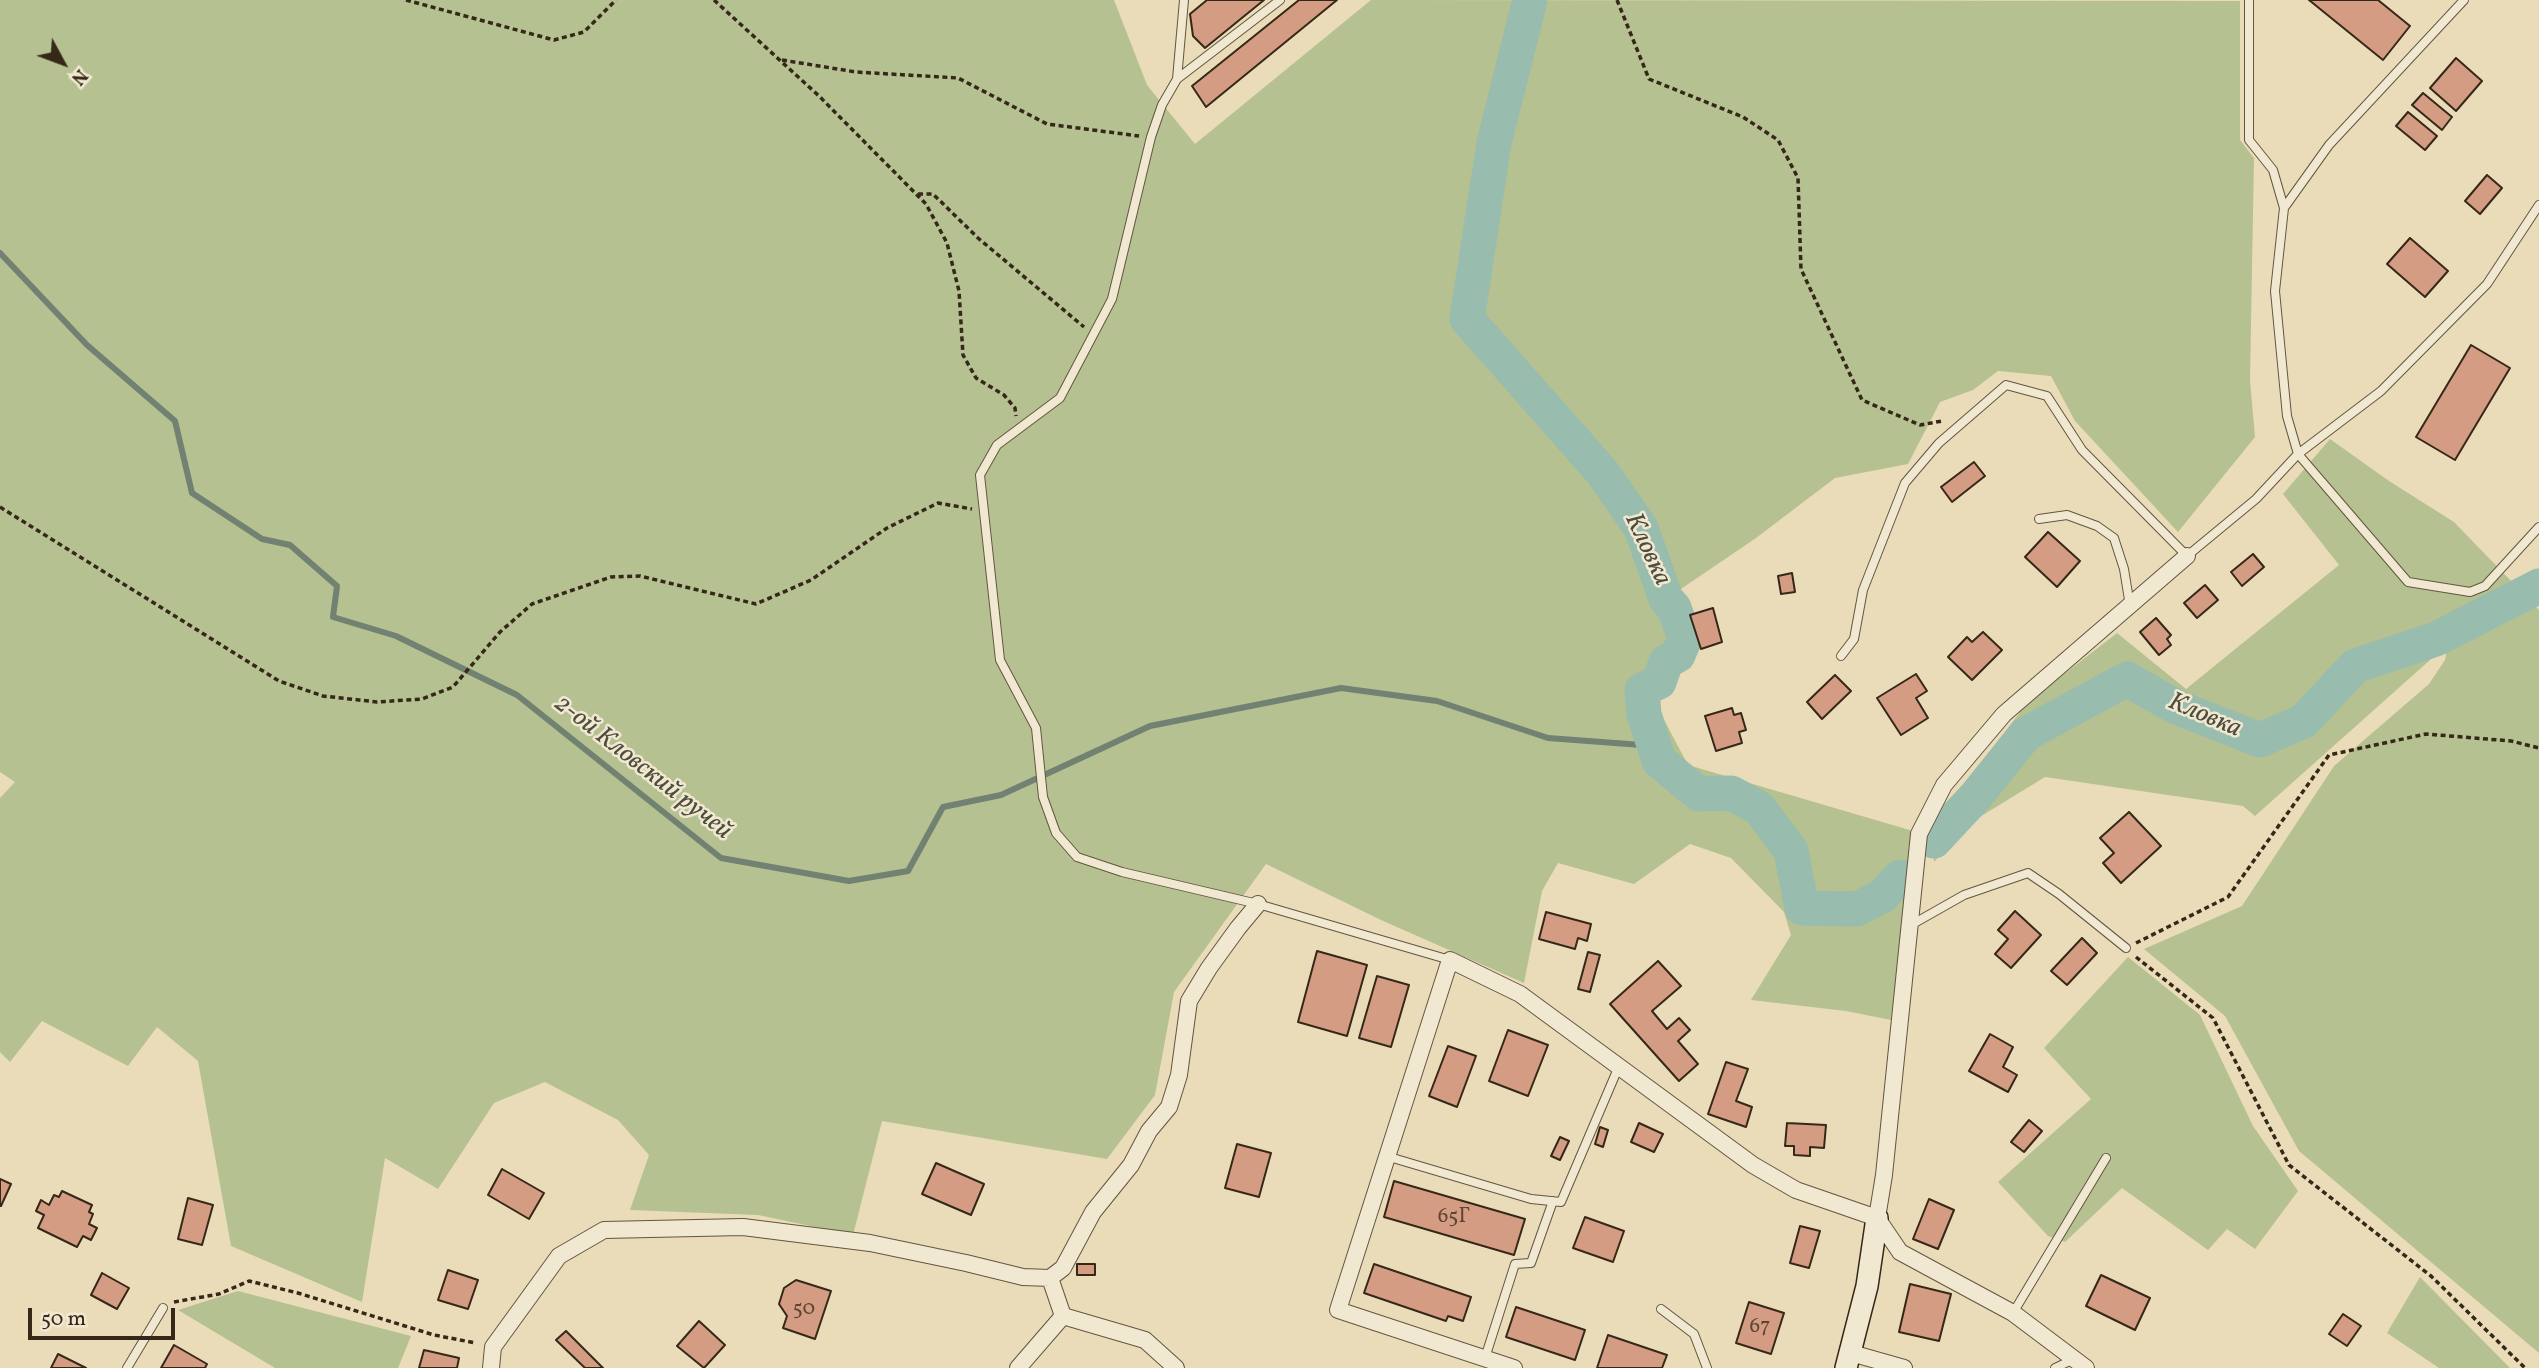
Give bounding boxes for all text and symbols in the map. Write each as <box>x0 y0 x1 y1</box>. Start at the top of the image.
north arrow <box>28 28 98 98</box>
text: N <box>65 63 93 91</box>
water label: Кловка <box>1616 509 1676 591</box>
water label: Кловка <box>2163 688 2245 746</box>
water label: 2-ой Кловский ручей <box>547 690 737 848</box>
house number: 65Г <box>1438 1205 1470 1231</box>
scale bar <box>32 1294 178 1338</box>
house number: 50 <box>793 1297 815 1323</box>
text: 50 m <box>41 1305 86 1334</box>
house number: 67 <box>1750 1315 1770 1341</box>

